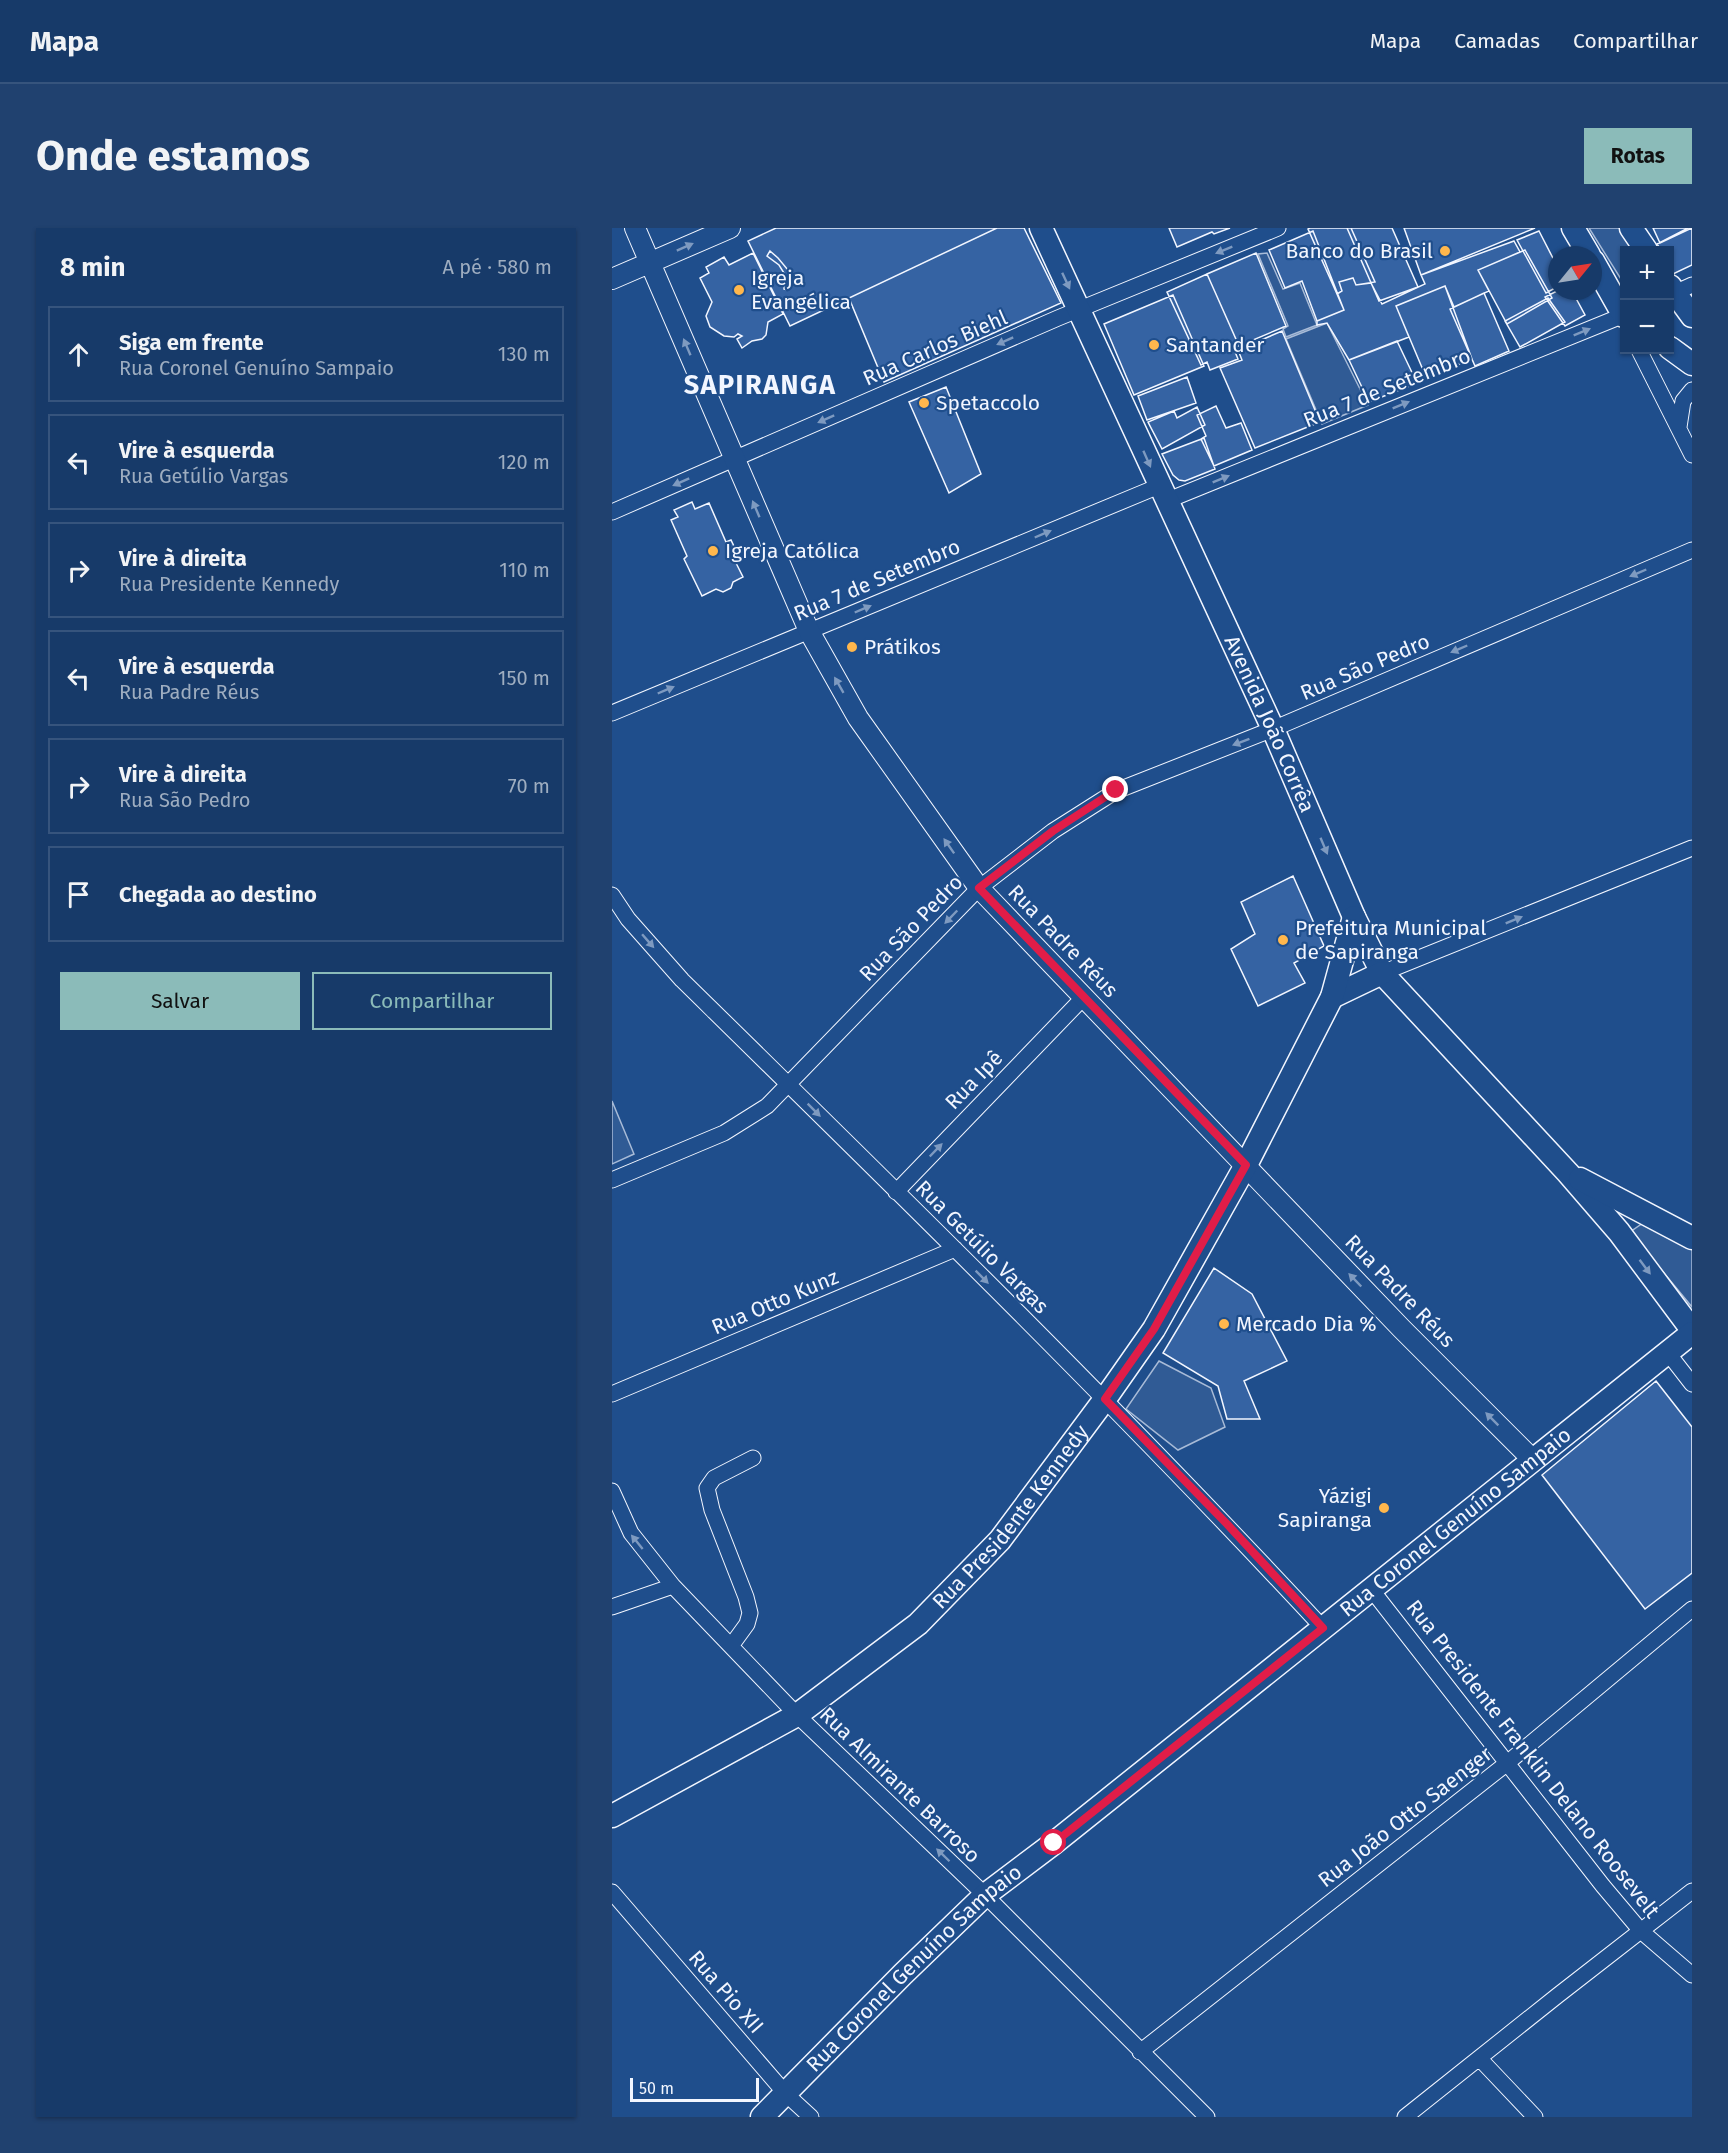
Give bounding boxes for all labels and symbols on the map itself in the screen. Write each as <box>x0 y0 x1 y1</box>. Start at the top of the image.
place label: Banco do Brasil <box>1285 238 1433 264</box>
one-way arrow <box>676 243 693 252</box>
marker: Banco do Brasil <box>1438 244 1452 258</box>
one-way arrow <box>1214 245 1232 255</box>
north arrow <box>1548 246 1602 300</box>
place label: Igreja Evangélica <box>751 265 851 315</box>
one-way arrow <box>1061 273 1070 290</box>
marker: Igreja Evangélica <box>732 283 746 297</box>
street label: Rua Carlos Biehl <box>859 305 1011 391</box>
one-way arrow <box>1573 327 1591 336</box>
place label: Santander <box>1166 332 1264 358</box>
one-way arrow <box>995 336 1013 346</box>
one-way arrow <box>682 337 692 355</box>
marker: Santander <box>1147 338 1161 352</box>
street label: Rua 7 de Setembro <box>1300 343 1474 433</box>
district label: SAPIRANGA <box>684 369 836 401</box>
place label: Spetaccolo <box>936 390 1040 416</box>
marker: Spetaccolo <box>917 396 931 410</box>
one-way arrow <box>1392 400 1410 409</box>
one-way arrow <box>817 414 835 424</box>
one-way arrow <box>1142 450 1151 467</box>
one-way arrow <box>1212 474 1230 484</box>
one-way arrow <box>671 477 689 487</box>
one-way arrow <box>751 500 760 518</box>
one-way arrow <box>1034 529 1052 539</box>
street label: Rua 7 de Setembro <box>790 533 964 627</box>
place label: Igreja Católica <box>725 538 860 564</box>
marker: Igreja Católica <box>706 544 720 558</box>
one-way arrow <box>1629 569 1647 578</box>
one-way arrow <box>854 604 872 614</box>
street label: Rua São Pedro <box>1296 628 1434 706</box>
street label: Avenida João Corrêa <box>1218 631 1320 816</box>
place label: Prátikos <box>864 634 941 660</box>
marker: Prátikos <box>845 640 859 654</box>
one-way arrow <box>1450 645 1467 654</box>
one-way arrow <box>834 677 845 693</box>
one-way arrow <box>657 685 675 695</box>
one-way arrow <box>1231 737 1249 747</box>
route end <box>1102 776 1128 802</box>
one-way arrow <box>1320 837 1329 855</box>
one-way arrow <box>943 839 955 855</box>
street label: Rua São Pedro <box>854 869 968 987</box>
street label: Rua Padre Réus <box>1002 879 1124 1003</box>
one-way arrow <box>945 909 959 923</box>
place label: Prefeitura Municipal de Sapiranga <box>1295 915 1486 965</box>
one-way arrow <box>1505 915 1523 924</box>
one-way arrow <box>641 933 654 948</box>
marker: Prefeitura Municipal de Sapiranga <box>1276 933 1290 947</box>
street label: Rua Ipê <box>940 1045 1008 1115</box>
one-way arrow <box>807 1103 821 1117</box>
one-way arrow <box>929 1143 943 1157</box>
street label: Rua Getúlio Vargas <box>910 1175 1054 1319</box>
street label: Rua Padre Réus <box>1339 1229 1461 1353</box>
one-way arrow <box>1639 1258 1651 1274</box>
street label: Rua Otto Kunz <box>708 1264 842 1340</box>
one-way arrow <box>975 1269 989 1283</box>
one-way arrow <box>1348 1272 1362 1287</box>
place label: Mercado Dia % <box>1236 1311 1377 1337</box>
marker: Mercado Dia % <box>1217 1317 1231 1331</box>
one-way arrow <box>1485 1412 1499 1426</box>
street label: Rua Presidente Kennedy <box>927 1419 1095 1614</box>
street label: Rua Coronel Genuíno Sampaio <box>1334 1422 1576 1622</box>
place label: Yázigi Sapiranga <box>1278 1483 1372 1533</box>
marker: Yázigi Sapiranga <box>1377 1501 1391 1515</box>
one-way arrow <box>632 1534 644 1549</box>
street label: Rua Presidente Franklin Delano Roosevelt <box>1401 1595 1666 1924</box>
street label: Rua Almirante Barroso <box>814 1701 986 1869</box>
street label: Rua João Otto Saenger <box>1313 1741 1497 1893</box>
route start <box>1040 1829 1066 1855</box>
one-way arrow <box>936 1848 951 1862</box>
street label: Rua Coronel Genuíno Sampaio <box>801 1859 1027 2077</box>
street label: Rua Pio XII <box>683 1945 769 2039</box>
scale bar <box>630 2075 759 2102</box>

